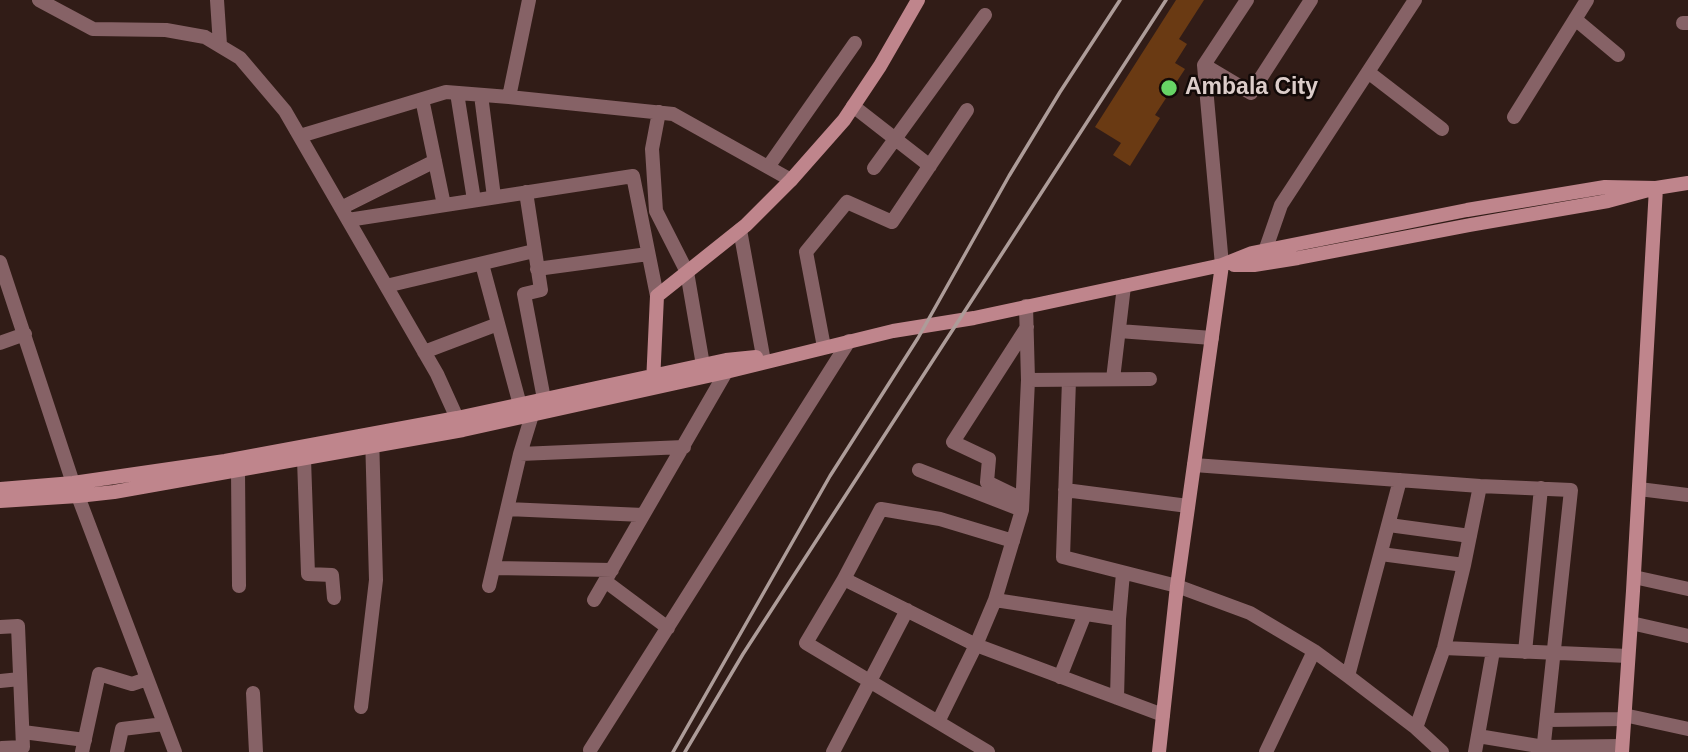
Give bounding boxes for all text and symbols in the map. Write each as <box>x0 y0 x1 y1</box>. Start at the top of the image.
place label: Ambala City <box>1185 74 1318 102</box>
marker: Ambala City <box>1159 78 1179 98</box>

